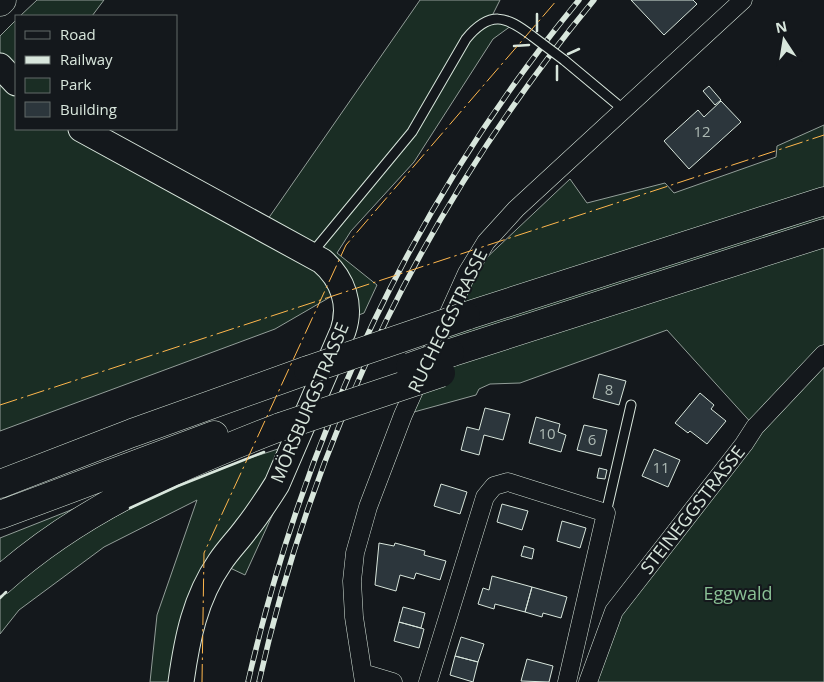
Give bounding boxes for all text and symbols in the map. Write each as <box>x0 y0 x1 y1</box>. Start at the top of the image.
legend <box>15 15 178 130</box>
north arrow <box>759 15 809 65</box>
text: N <box>774 16 789 37</box>
text: Road <box>60 24 96 44</box>
text: Railway <box>60 49 113 69</box>
text: Park <box>60 74 91 94</box>
text: Building <box>60 99 117 119</box>
house number: 12 <box>693 121 711 141</box>
street label: RUCHEGGSTRASSE <box>402 245 492 396</box>
street label: MÖRSBURGSTRASSE <box>264 319 354 487</box>
house number: 8 <box>605 379 613 399</box>
house number: 10 <box>538 423 556 443</box>
house number: 6 <box>588 429 596 449</box>
street label: STEINEGGSTRASSE <box>635 440 750 578</box>
house number: 11 <box>652 457 670 477</box>
park label: Eggwald <box>703 581 773 605</box>

